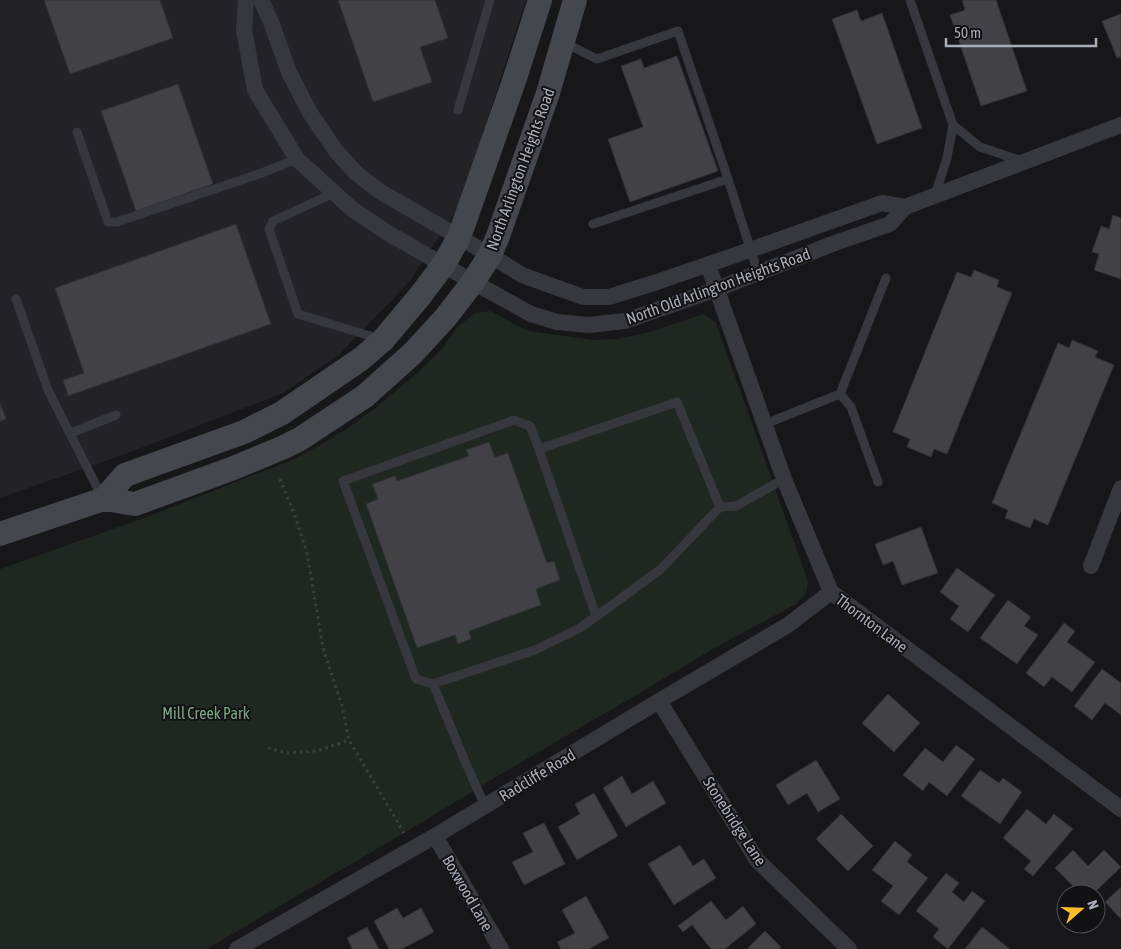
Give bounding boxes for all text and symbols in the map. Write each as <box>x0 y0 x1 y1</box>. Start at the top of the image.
scale bar <box>946 15 1096 47</box>
text: 50 m <box>954 24 981 41</box>
street label: North Arlington Heights Road <box>482 86 559 253</box>
street label: North Old Arlington Heights Road <box>624 244 813 329</box>
street label: Thornton Lane <box>833 590 911 656</box>
park label: Mill Creek Park <box>162 704 250 722</box>
street label: Radcliffe Road <box>496 745 578 805</box>
street label: Stonebridge Lane <box>699 773 770 869</box>
street label: Boxwood Lane <box>439 852 497 934</box>
north arrow <box>1056 884 1106 934</box>
text: N <box>1084 898 1102 911</box>

